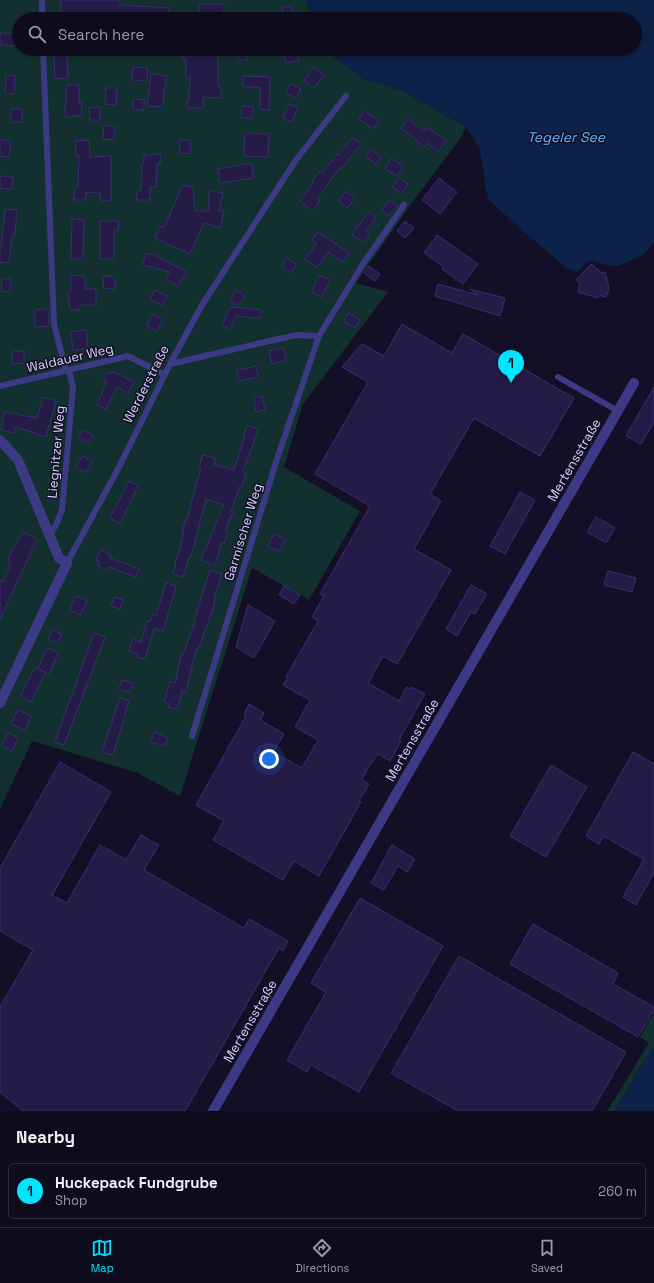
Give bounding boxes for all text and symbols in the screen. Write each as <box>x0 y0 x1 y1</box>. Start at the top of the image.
search box <box>12 12 642 56</box>
icon: search <box>26 23 48 45</box>
text: Search here <box>58 25 144 44</box>
water label: Tegeler See <box>527 128 606 146</box>
street label: Waldauer Weg <box>25 340 115 376</box>
street label: Werderstraße <box>119 342 173 426</box>
pin: 1 <box>498 350 524 383</box>
street label: Liegnitzer Weg <box>43 405 69 499</box>
street label: Mertensstraße <box>543 416 605 504</box>
street label: Garmischer Weg <box>220 481 266 583</box>
street label: Mertensstraße <box>381 696 443 784</box>
your location <box>259 749 279 769</box>
street label: Mertensstraße <box>219 977 281 1065</box>
text: Nearby <box>16 1126 75 1148</box>
text: Huckepack Fundgrube <box>55 1173 218 1192</box>
text: 1 <box>27 1183 33 1200</box>
text: 260 m <box>598 1183 637 1200</box>
text: Shop <box>55 1192 87 1209</box>
tab: Map <box>91 1237 114 1275</box>
tab: Directions <box>295 1237 349 1275</box>
tab: Saved <box>531 1237 563 1275</box>

